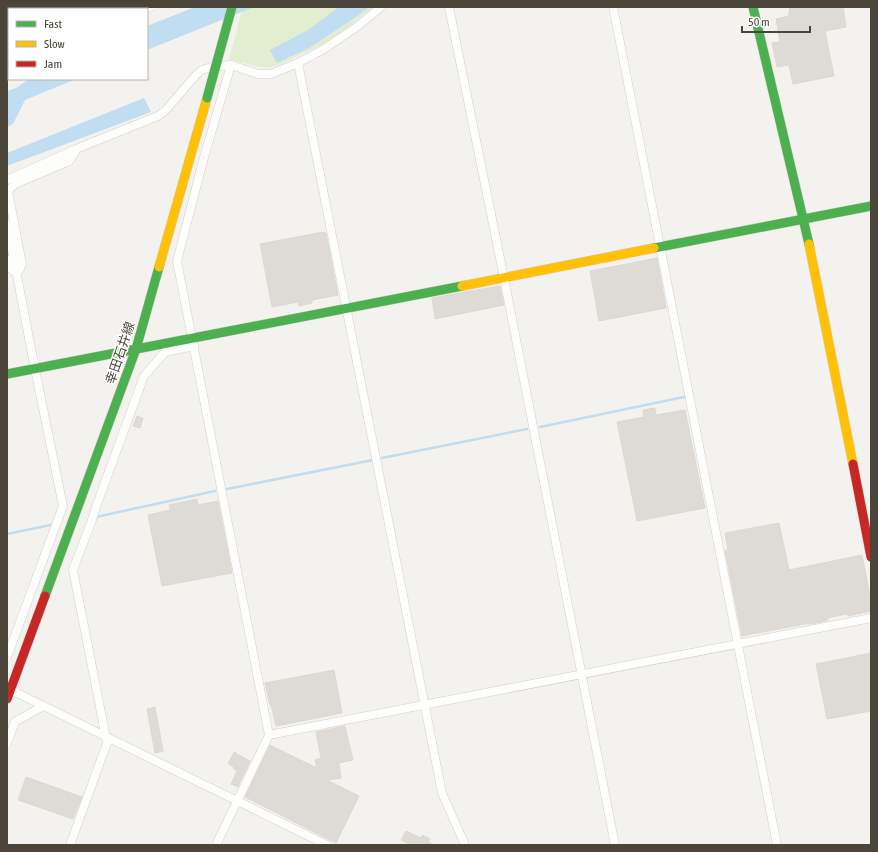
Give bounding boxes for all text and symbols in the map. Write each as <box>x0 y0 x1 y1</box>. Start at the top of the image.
legend <box>8 8 148 80</box>
scale bar <box>742 8 810 34</box>
text: 50 m <box>748 15 770 29</box>
text: Fast <box>44 17 62 31</box>
text: Slow <box>44 37 65 51</box>
text: Jam <box>44 57 62 71</box>
street label: 幸田石井線 <box>102 320 138 386</box>

